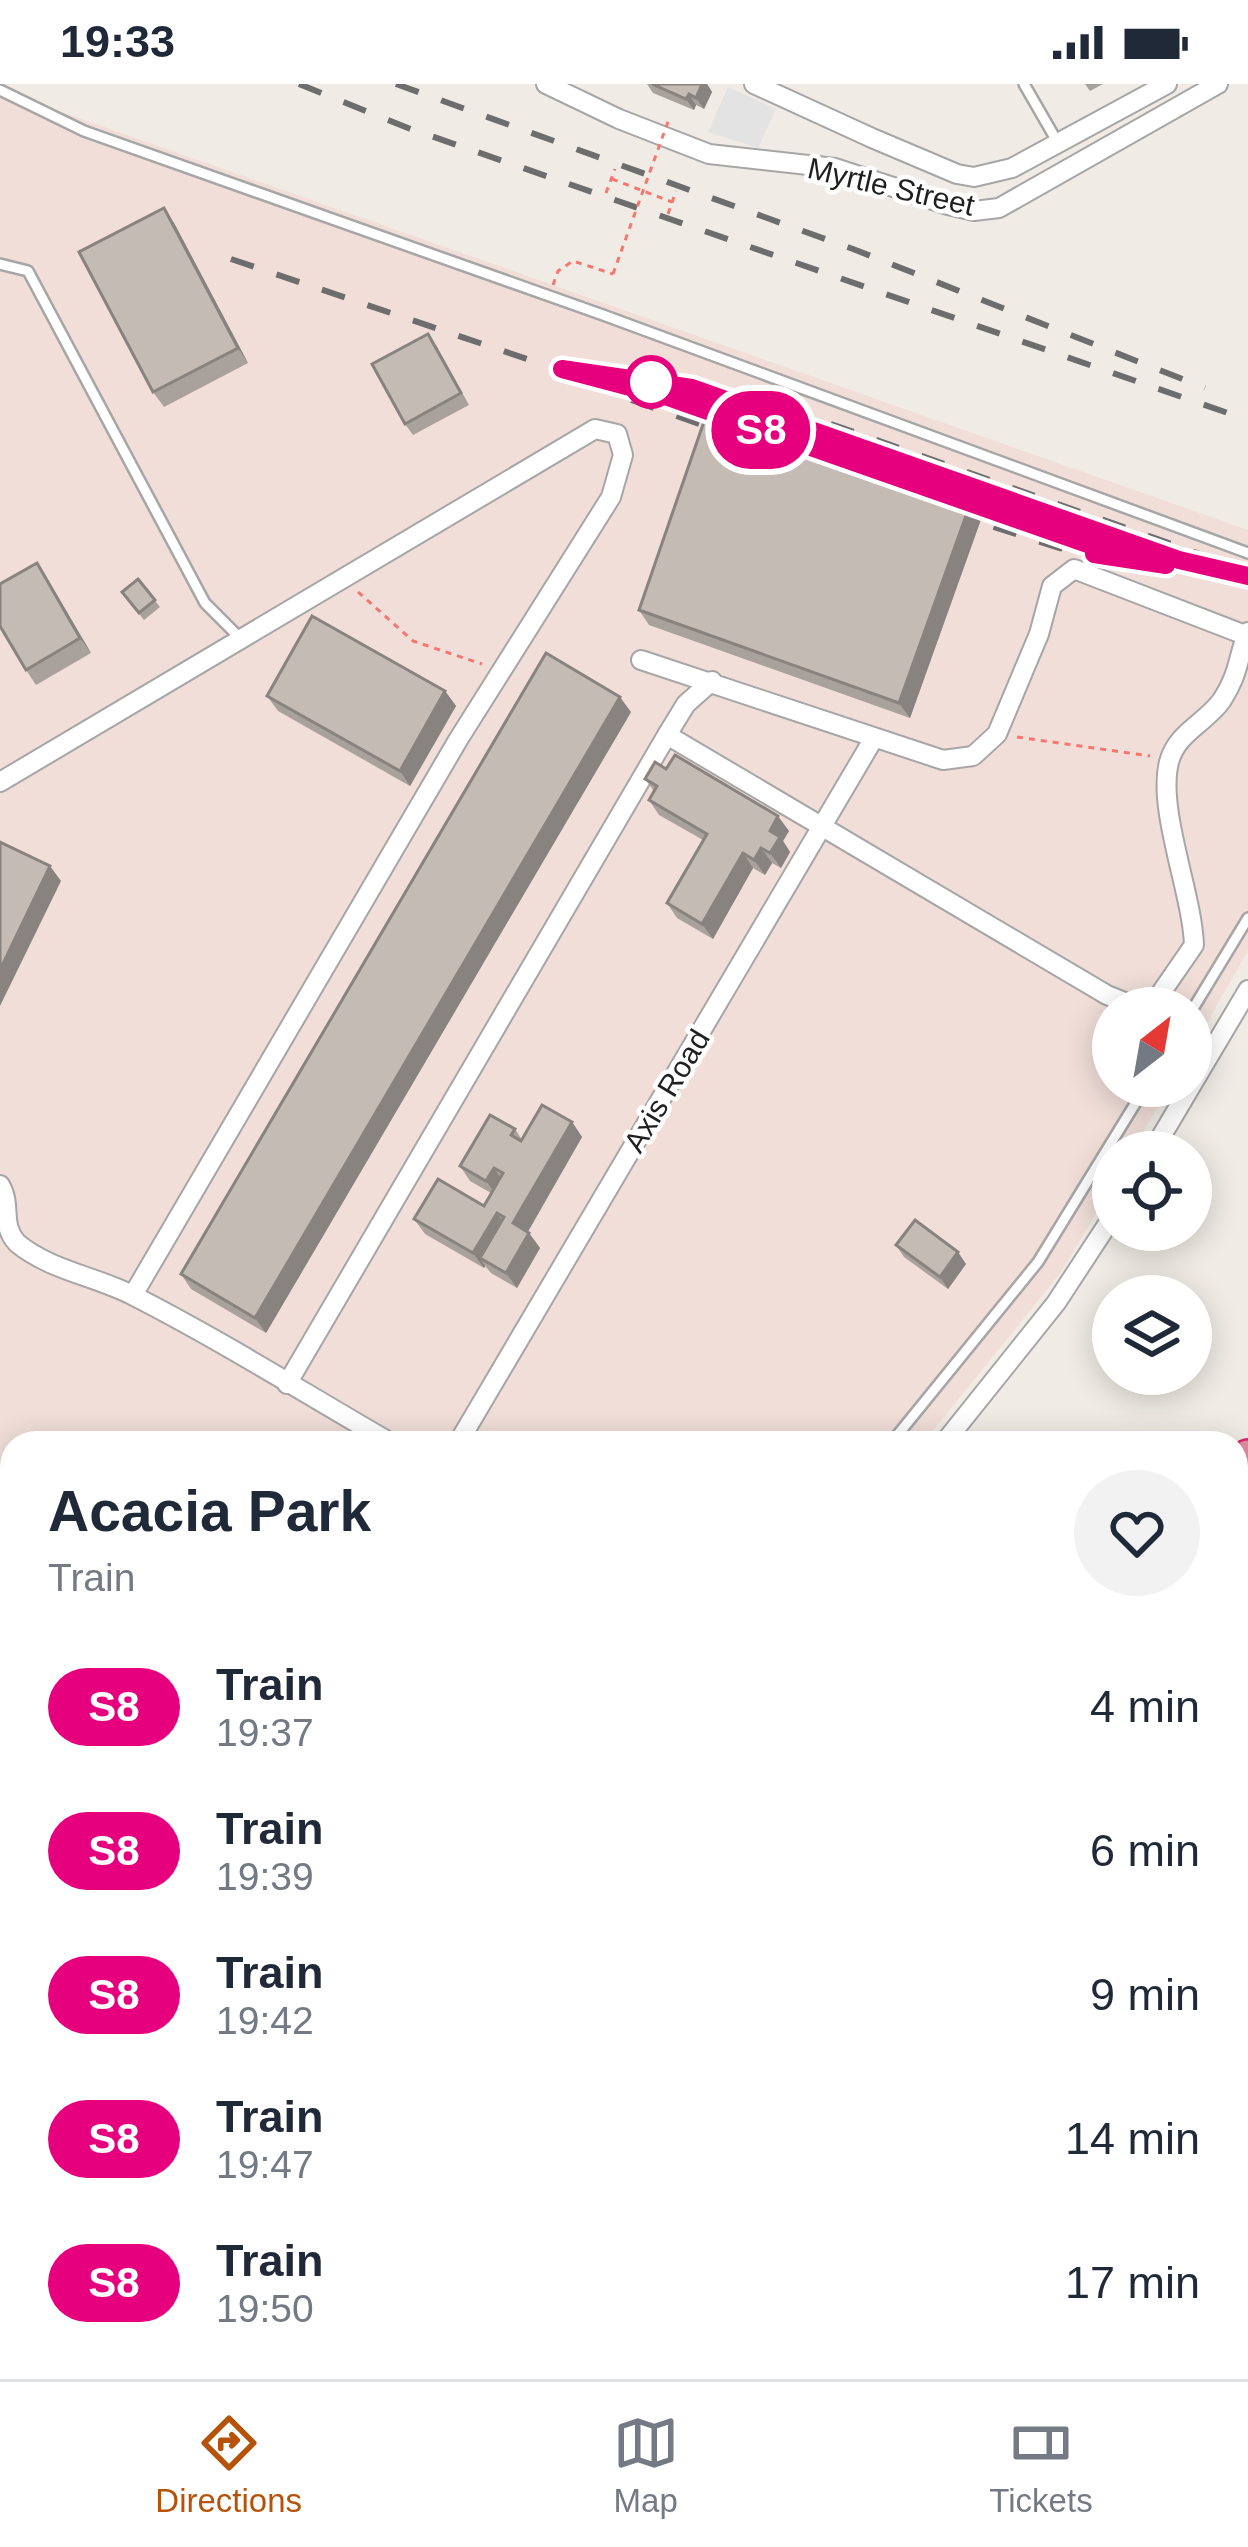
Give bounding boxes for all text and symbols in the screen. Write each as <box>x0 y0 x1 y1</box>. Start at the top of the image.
text: 19:33 <box>60 16 175 67</box>
street label: Myrtle Street <box>805 151 978 222</box>
unlabelled marker <box>626 357 676 407</box>
line badge: S8 <box>707 391 815 469</box>
text: S8 <box>735 406 787 453</box>
north arrow <box>1092 987 1212 1107</box>
map controls <box>1092 987 1212 1395</box>
street label: Axis Road <box>617 1024 716 1158</box>
button: locate <box>1092 1131 1212 1251</box>
button: layers <box>1092 1275 1212 1395</box>
button: heart <box>1074 1470 1200 1596</box>
text: Acacia Park <box>48 1479 371 1543</box>
text: Train <box>48 1556 135 1599</box>
text: Train <box>216 1659 324 1710</box>
text: 4 min <box>1090 1681 1200 1732</box>
text: S8 <box>88 1683 140 1730</box>
text: 19:37 <box>216 1711 314 1754</box>
text: Train <box>216 1803 324 1854</box>
text: 6 min <box>1090 1825 1200 1876</box>
text: S8 <box>88 1827 140 1874</box>
text: 19:39 <box>216 1855 314 1898</box>
text: Train <box>216 1947 324 1998</box>
text: 9 min <box>1090 1969 1200 2020</box>
text: S8 <box>88 1971 140 2018</box>
text: 19:42 <box>216 1999 314 2042</box>
text: Train <box>216 2091 324 2142</box>
text: 14 min <box>1065 2113 1200 2164</box>
text: S8 <box>88 2115 140 2162</box>
text: 19:47 <box>216 2143 314 2186</box>
text: Train <box>216 2235 324 2286</box>
text: 17 min <box>1065 2257 1200 2308</box>
text: S8 <box>88 2259 140 2306</box>
text: 19:50 <box>216 2287 314 2330</box>
tab: Directions <box>155 2410 302 2520</box>
tab: Map <box>613 2410 679 2520</box>
tab: Tickets <box>989 2410 1093 2520</box>

